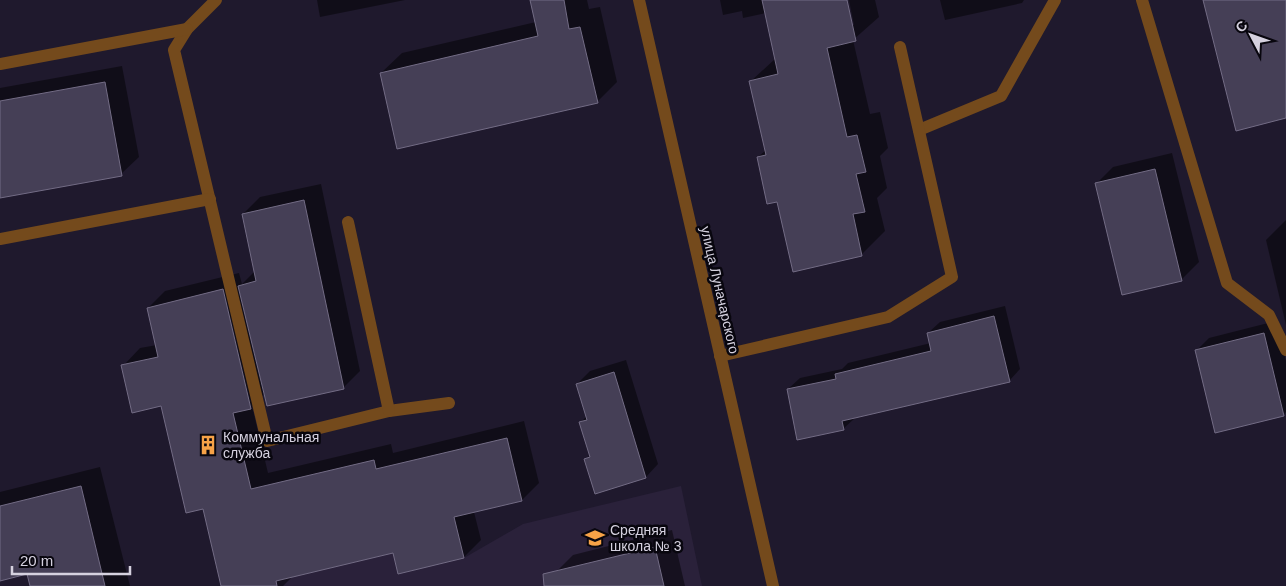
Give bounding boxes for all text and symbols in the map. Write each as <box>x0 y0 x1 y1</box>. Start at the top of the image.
north arrow <box>1226 10 1276 60</box>
text: С <box>1232 17 1251 36</box>
street label: улица Луначарского <box>698 225 743 356</box>
place label: Коммунальная служба <box>223 429 319 461</box>
building icon: Коммунальная служба <box>197 434 219 456</box>
place label: Средняя школа № 3 <box>610 522 682 554</box>
school or university icon: Средняя школа № 3 <box>584 527 606 549</box>
scale bar <box>12 544 130 576</box>
text: 20 m <box>20 552 53 569</box>

